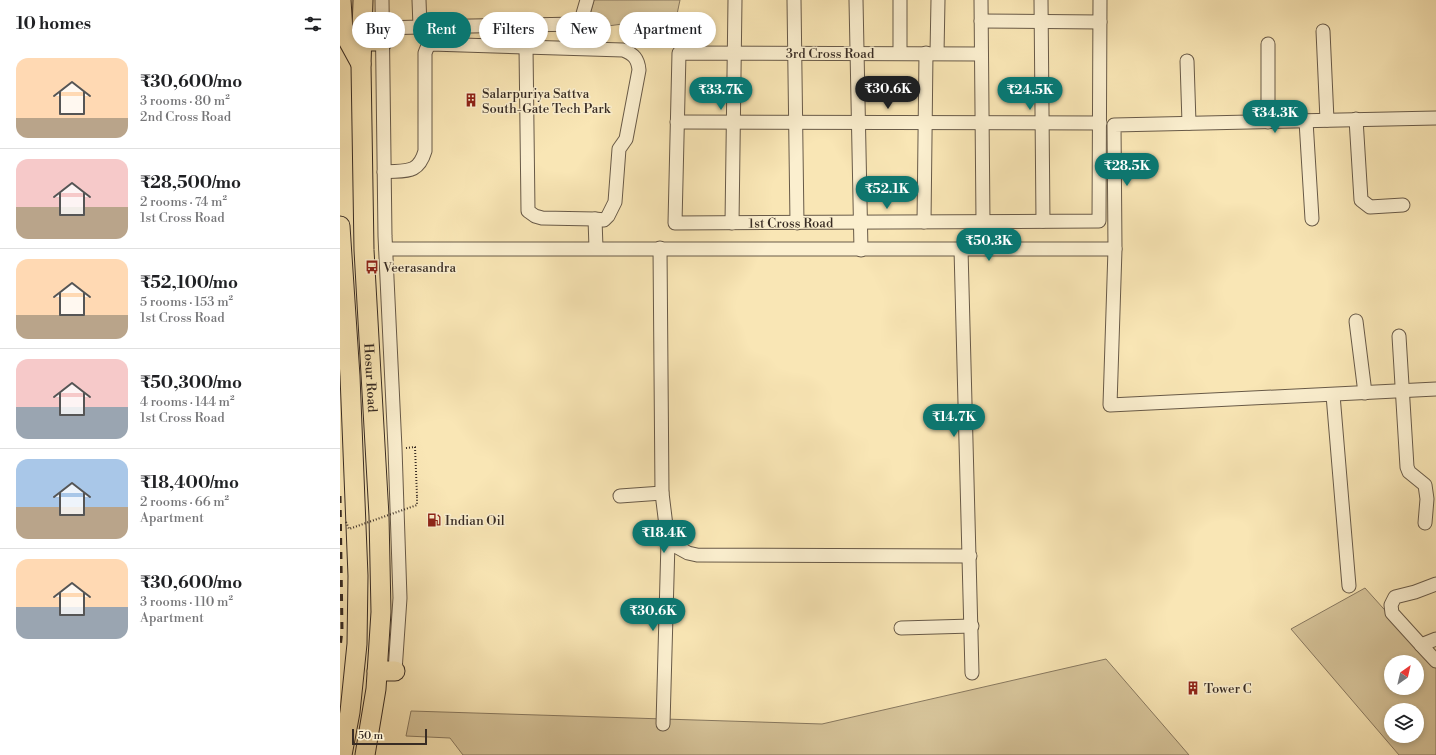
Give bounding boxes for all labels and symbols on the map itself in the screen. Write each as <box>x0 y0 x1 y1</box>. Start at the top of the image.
street label: 3rd Cross Road <box>786 46 875 62</box>
pin: ₹30.6K <box>855 76 921 110</box>
pin: ₹33.7K <box>688 77 754 111</box>
pin: ₹24.5K <box>997 77 1063 111</box>
place label: Salarpuriya Sattva South-Gate Tech Park <box>482 86 612 117</box>
building icon: Salarpuriya Sattva South-Gate Tech Park <box>463 92 479 108</box>
pin: ₹34.3K <box>1242 100 1308 134</box>
pin: ₹28.5K <box>1094 153 1160 187</box>
pin: ₹52.1K <box>854 176 920 210</box>
street label: 1st Cross Road <box>749 215 834 232</box>
pin: ₹50.3K <box>956 228 1022 262</box>
bus stop icon: Veerasandra <box>364 259 380 275</box>
place label: Veerasandra <box>382 260 456 276</box>
street label: Hosur Road <box>360 343 380 413</box>
pin: ₹14.7K <box>921 404 987 438</box>
fuel station icon: Indian Oil <box>426 512 442 528</box>
place label: Indian Oil <box>445 513 505 529</box>
pin: ₹18.4K <box>631 520 697 554</box>
pin: ₹30.6K <box>620 598 686 632</box>
north arrow <box>1384 655 1424 695</box>
building icon: Tower C <box>1185 680 1201 696</box>
place label: Tower C <box>1204 681 1252 697</box>
scale bar <box>352 727 427 746</box>

